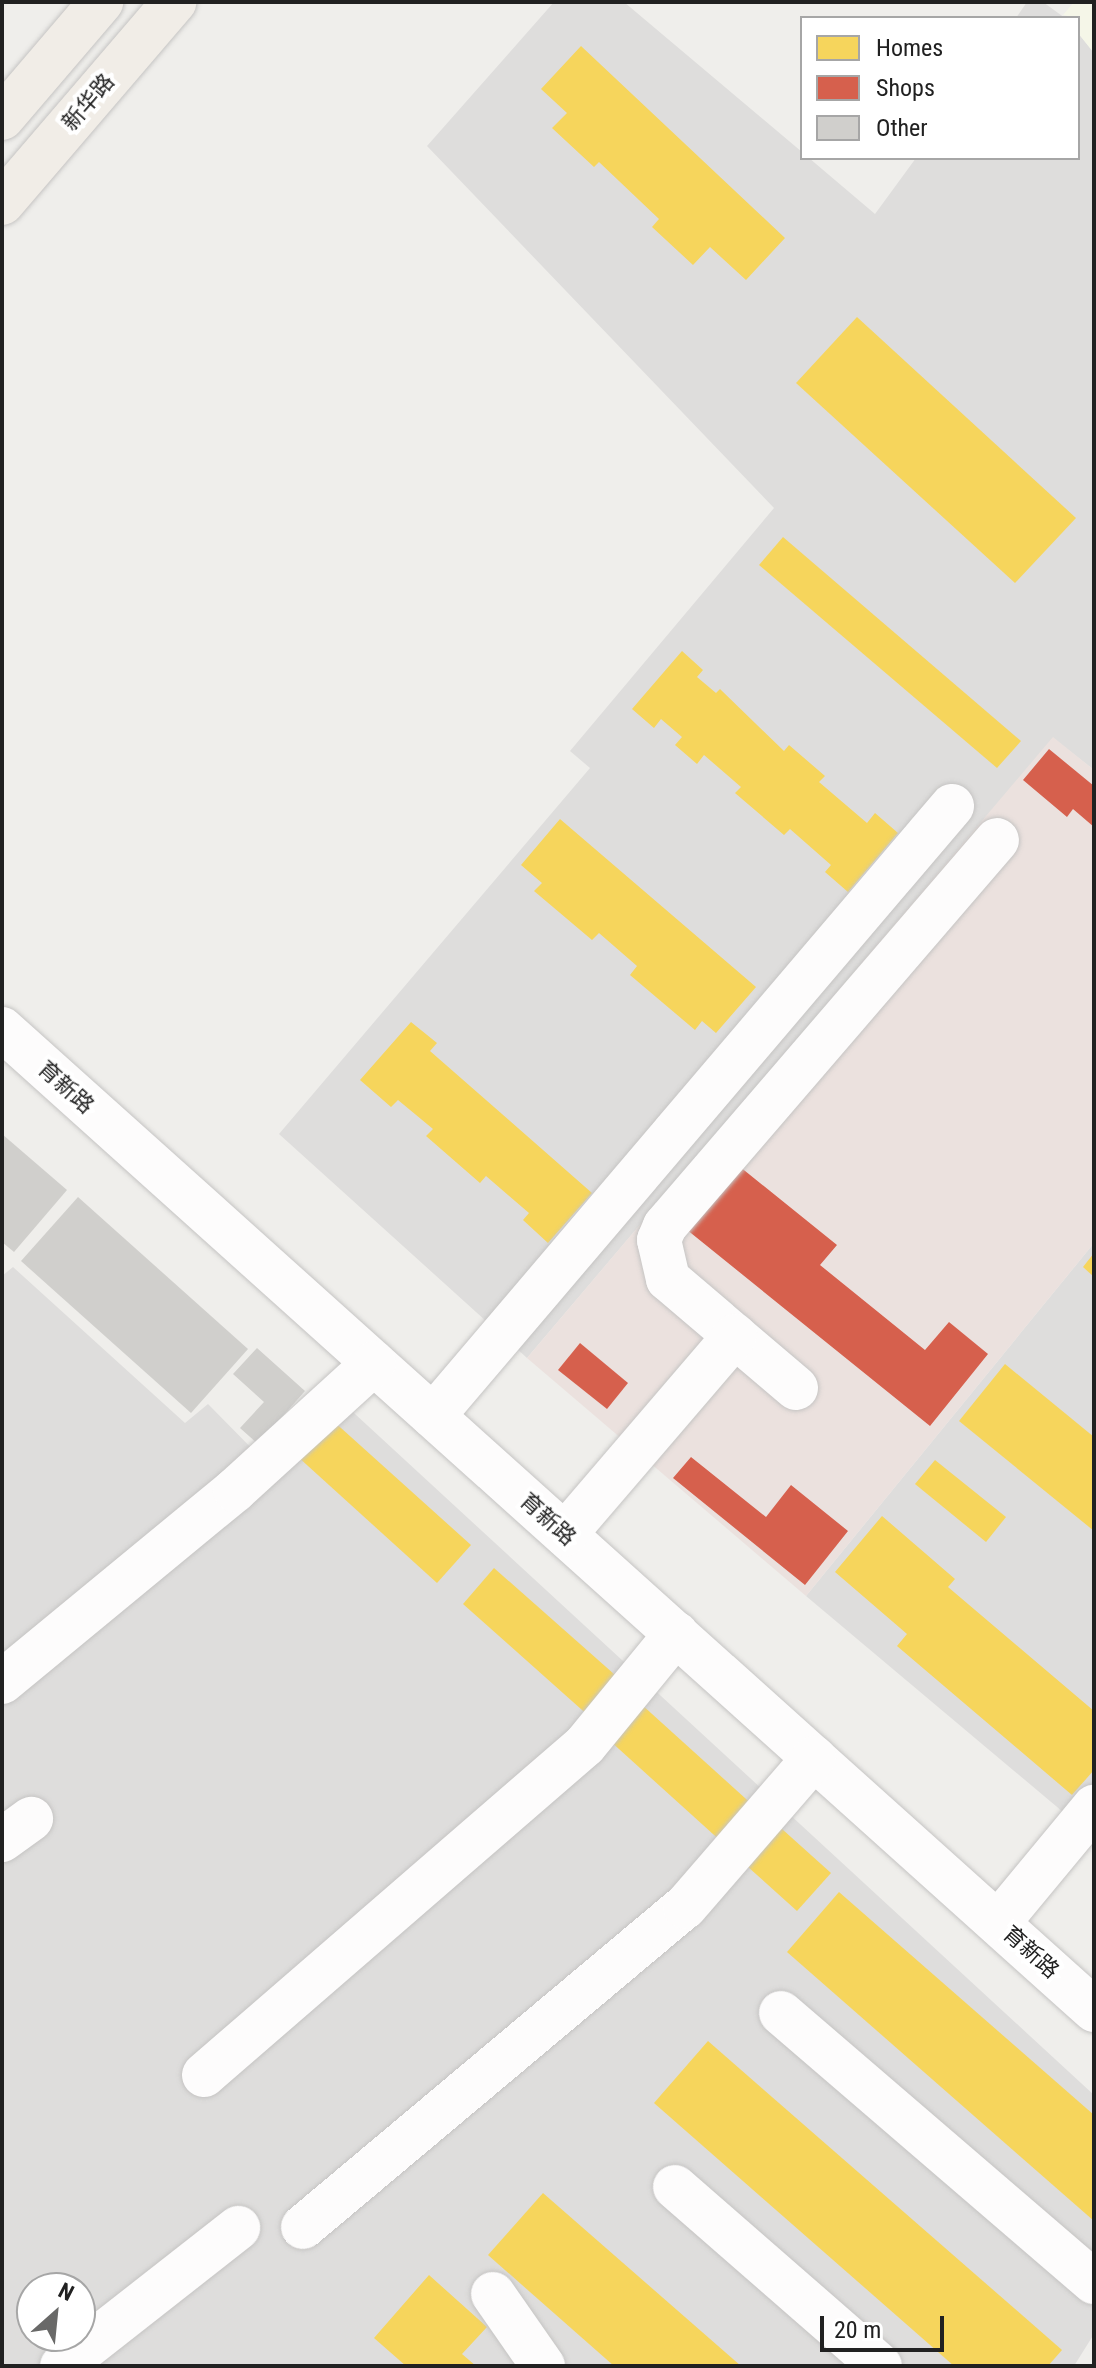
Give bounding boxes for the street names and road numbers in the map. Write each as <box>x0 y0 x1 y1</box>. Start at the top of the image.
street label: 新华路 <box>56 68 120 136</box>
street label: 育新路 <box>33 1055 99 1119</box>
street label: 育新路 <box>515 1487 581 1551</box>
street label: 育新路 <box>998 1920 1064 1984</box>

